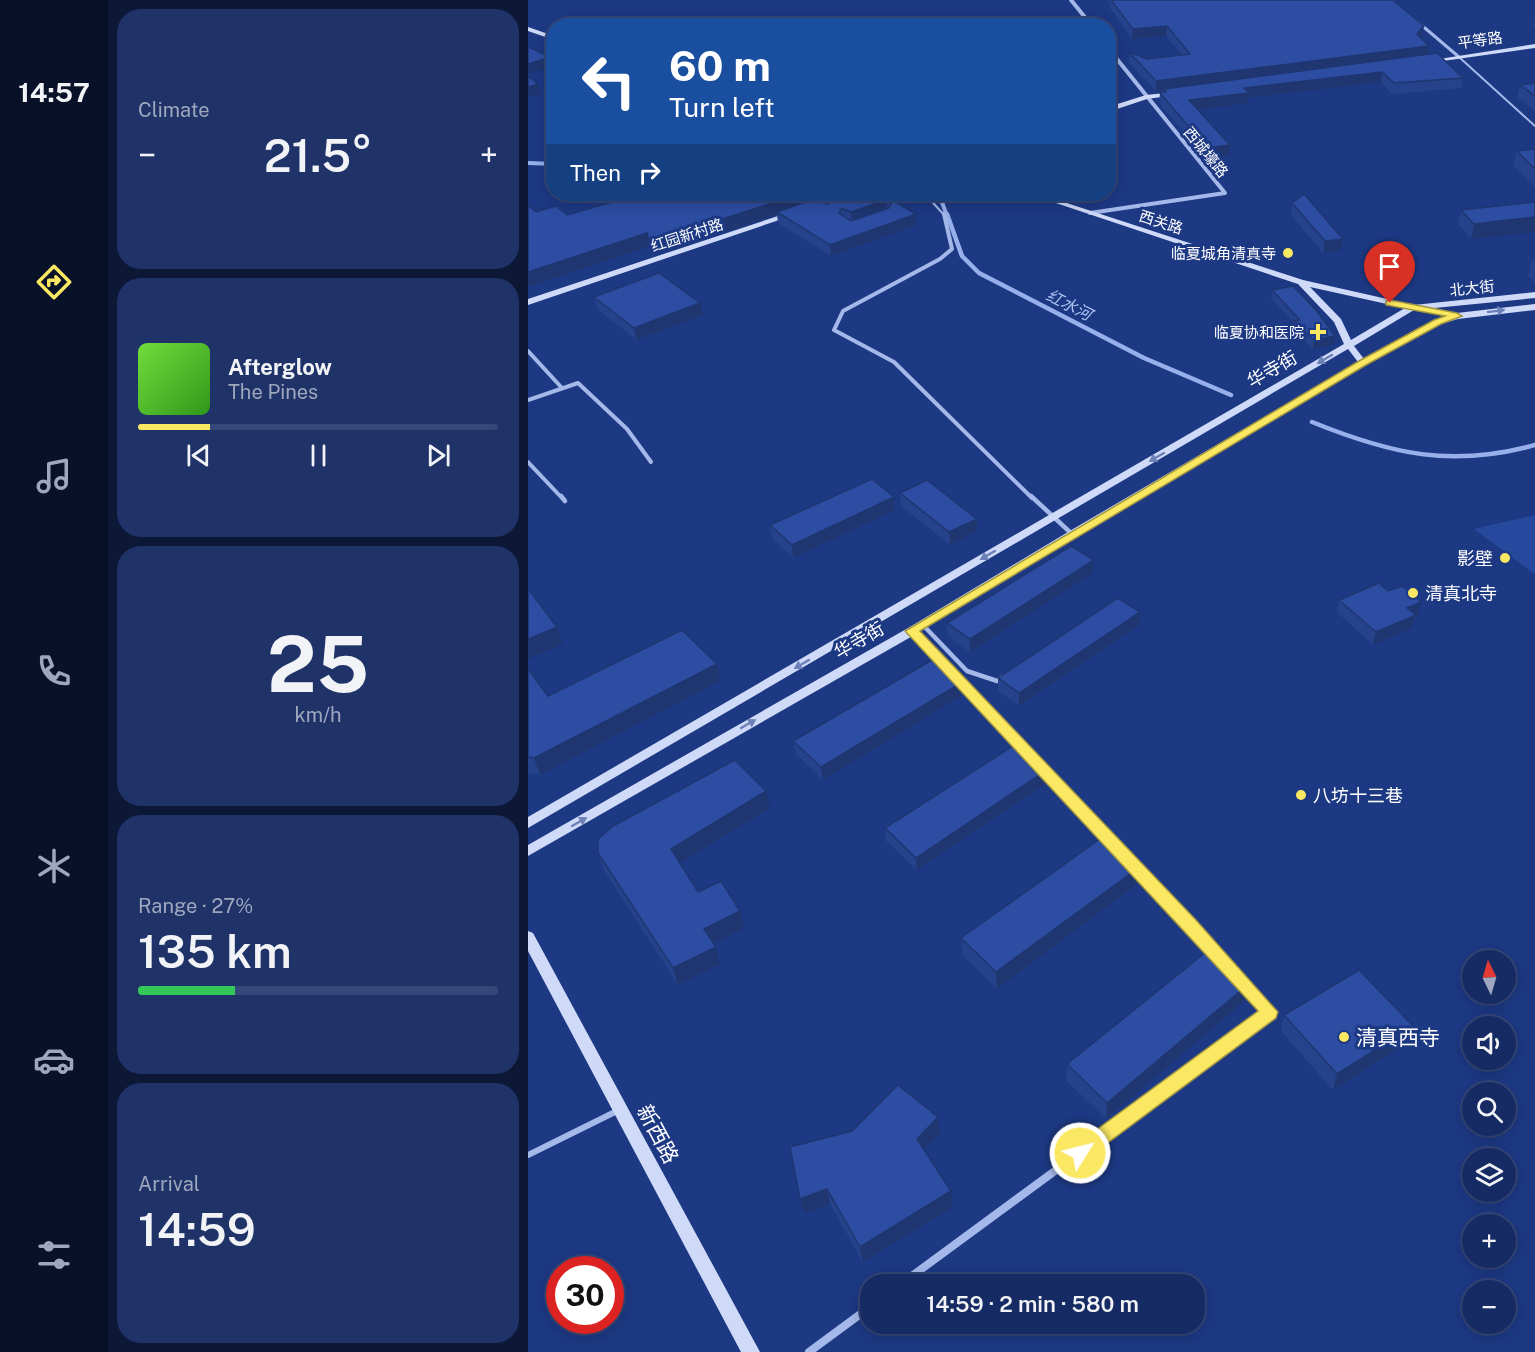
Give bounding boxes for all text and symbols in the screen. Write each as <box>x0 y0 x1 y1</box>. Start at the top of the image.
street label: 平等路 <box>1457 28 1503 52</box>
text: 60 m <box>669 41 771 90</box>
icon: left <box>570 42 648 120</box>
text: 14:57 <box>18 76 90 108</box>
text: Turn left <box>669 91 775 123</box>
text: Climate <box>138 98 210 122</box>
street label: 西城壕路 <box>1181 123 1231 181</box>
text: 21.5° <box>264 129 372 182</box>
text: − <box>138 136 156 174</box>
text: + <box>480 136 498 174</box>
icon: right <box>633 156 666 189</box>
text: Then <box>570 160 621 186</box>
street label: 西关路 <box>1137 207 1185 237</box>
street label: 红园新村路 <box>649 215 725 255</box>
pin <box>1364 241 1415 303</box>
place label: 临夏城角清真寺 <box>1171 245 1276 262</box>
marker: 临夏城角清真寺 <box>1281 246 1295 260</box>
icon: arrive <box>1373 250 1406 283</box>
icon: directions <box>33 261 75 303</box>
street label: 北大街 <box>1449 277 1495 299</box>
water label: 红水河 <box>1043 286 1097 326</box>
one-way arrow <box>1487 307 1506 316</box>
marker: 临夏协和医院 <box>1309 323 1327 341</box>
place label: 临夏协和医院 <box>1214 324 1304 341</box>
street label: 华寺街 <box>1243 346 1301 392</box>
text: Afterglow <box>228 354 332 380</box>
one-way arrow <box>1316 354 1333 364</box>
text: The Pines <box>228 380 318 404</box>
icon: previous <box>182 439 215 472</box>
icon: pause <box>302 439 335 472</box>
icon: next <box>422 439 455 472</box>
one-way arrow <box>1148 452 1165 462</box>
icon: music <box>33 455 75 497</box>
place label: 影壁 <box>1457 548 1493 569</box>
one-way arrow <box>980 550 996 561</box>
marker: 影壁 <box>1498 551 1512 565</box>
place label: 清真北寺 <box>1425 583 1497 604</box>
marker: 清真北寺 <box>1406 586 1420 600</box>
street label: 华寺街 <box>830 617 888 663</box>
text: 25 <box>267 618 369 710</box>
icon: phone <box>33 650 75 692</box>
one-way arrow <box>793 659 810 669</box>
text: km/h <box>294 703 342 727</box>
one-way arrow <box>740 719 756 730</box>
place label: 八坊十三巷 <box>1313 785 1403 806</box>
marker: 八坊十三巷 <box>1294 788 1308 802</box>
one-way arrow <box>571 816 587 827</box>
icon: climate <box>33 845 75 887</box>
text: Range · 27% <box>138 894 253 918</box>
text: 135 km <box>138 925 292 978</box>
north arrow <box>1462 950 1516 1004</box>
map controls <box>1462 950 1516 1334</box>
button: sound <box>1462 1016 1516 1070</box>
place label: 清真西寺 <box>1356 1025 1440 1050</box>
marker: 清真西寺 <box>1337 1030 1351 1044</box>
icon: car <box>33 1039 75 1081</box>
button: search <box>1462 1082 1516 1136</box>
street label: 新西路 <box>632 1100 684 1168</box>
position arrow <box>1048 1121 1112 1185</box>
button: layers <box>1462 1148 1516 1202</box>
text: Arrival <box>138 1172 200 1196</box>
text: 14:59 <box>138 1203 256 1256</box>
button: + <box>1462 1214 1516 1268</box>
icon: filters <box>33 1234 75 1276</box>
speed limit sign: 30 <box>546 1256 624 1334</box>
button: − <box>1462 1280 1516 1334</box>
text: 14:59 · 2 min · 580 m <box>926 1291 1139 1317</box>

